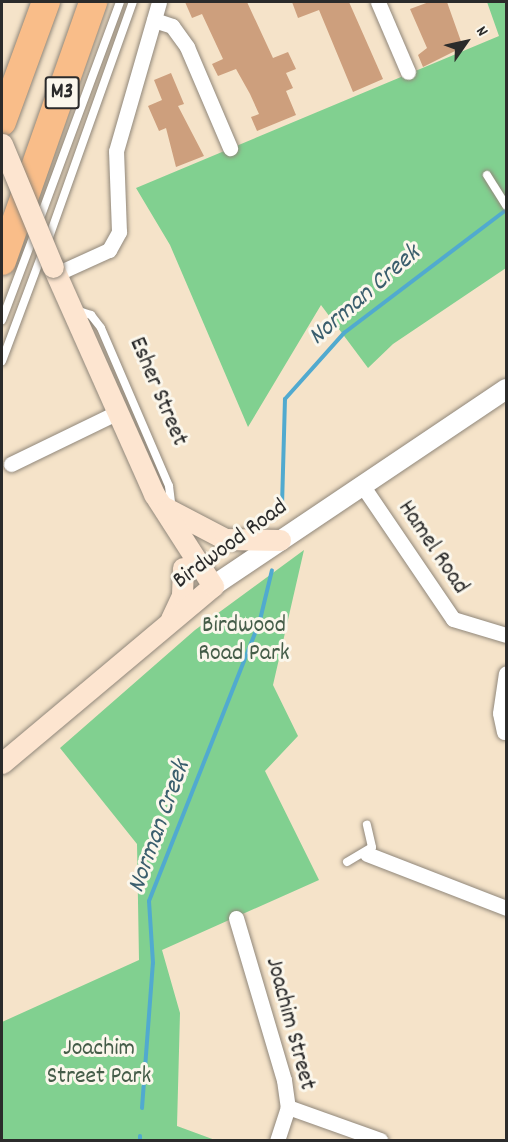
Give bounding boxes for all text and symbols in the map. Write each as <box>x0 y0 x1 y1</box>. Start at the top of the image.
north arrow <box>436 12 496 72</box>
text: N <box>470 22 493 41</box>
road number: M3 <box>44 74 80 112</box>
water label: Norman Creek <box>303 239 427 353</box>
street label: Esher Street <box>121 333 193 451</box>
street label: Birdwood Road <box>168 494 294 596</box>
street label: Hamel Road <box>390 496 474 600</box>
park label: Birdwood Road Park <box>198 613 290 669</box>
water label: Norman Creek <box>122 757 198 897</box>
street label: Joachim Street <box>257 955 321 1093</box>
park label: Joachim Street Park <box>47 1036 151 1092</box>

